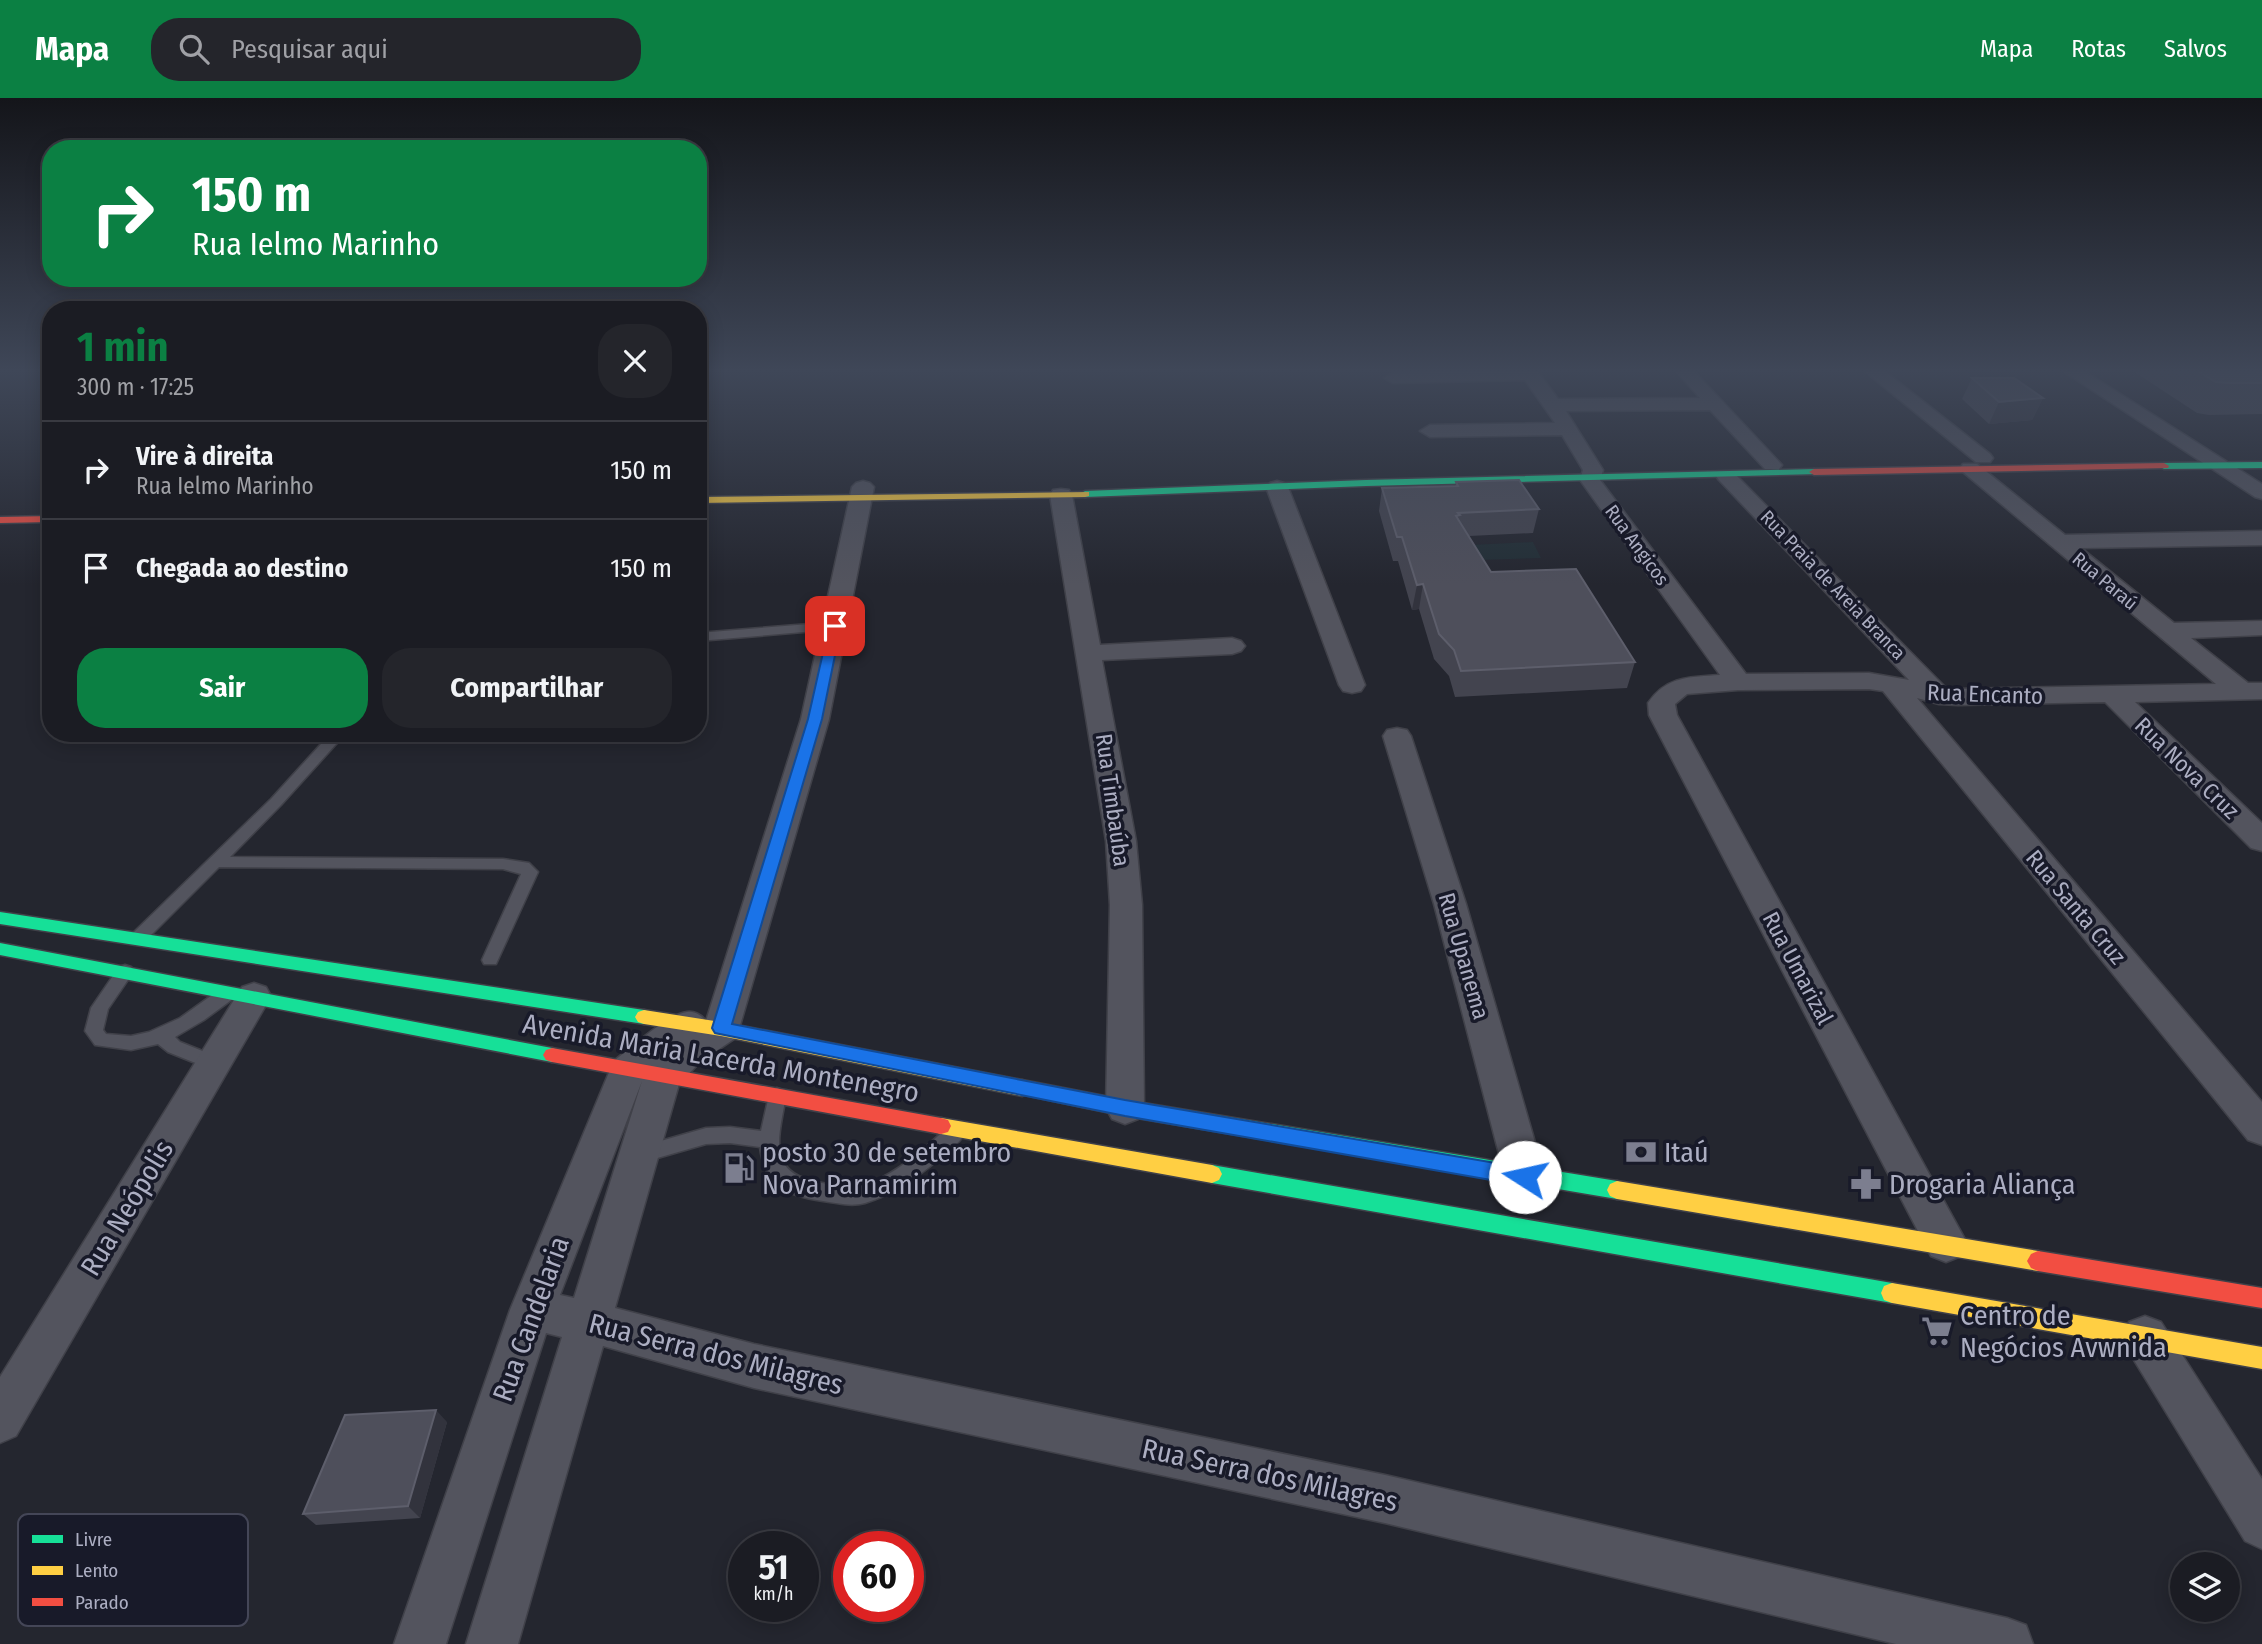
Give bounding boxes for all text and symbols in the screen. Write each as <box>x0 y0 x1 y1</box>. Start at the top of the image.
search box <box>151 18 641 81</box>
text: Mapa <box>35 29 109 69</box>
icon: search <box>175 30 213 68</box>
text: Pesquisar aqui <box>231 34 388 65</box>
text: Mapa <box>1980 35 2033 63</box>
text: Rotas <box>2071 35 2126 63</box>
text: Salvos <box>2164 35 2227 63</box>
text: 150 m <box>192 165 311 224</box>
icon: right <box>77 168 168 259</box>
text: Rua Ielmo Marinho <box>192 225 439 263</box>
text: 1 min <box>77 322 168 372</box>
button: close <box>598 324 672 398</box>
text: 300 m · 17:25 <box>77 373 194 401</box>
text: Vire à direita <box>136 441 274 472</box>
icon: right <box>77 451 115 489</box>
text: 150 m <box>610 455 672 486</box>
text: Rua Ielmo Marinho <box>136 472 314 500</box>
street label: Rua Angicos <box>1600 500 1674 590</box>
street label: Rua Praia de Areia Branca <box>1756 506 1910 664</box>
street label: Rua Paraú <box>2068 547 2142 615</box>
icon: arrive <box>77 549 115 587</box>
text: Chegada ao destino <box>136 553 348 584</box>
text: 150 m <box>610 553 672 584</box>
pin <box>805 596 865 656</box>
icon: arrive <box>816 607 854 645</box>
button: Sair <box>77 648 368 728</box>
button: Compartilhar <box>382 648 672 728</box>
street label: Rua Encanto <box>1926 678 2044 710</box>
street label: Rua Nova Cruz <box>2129 711 2245 825</box>
street label: Rua Timbaúba <box>1090 732 1136 868</box>
street label: Rua Santa Cruz <box>2020 844 2132 970</box>
street label: Rua Upanema <box>1433 889 1495 1023</box>
street label: Rua Umarizal <box>1757 907 1839 1029</box>
street label: Avenida Maria Lacerda Montenegro <box>520 1007 922 1109</box>
street label: Rua Neópolis <box>74 1134 180 1282</box>
bank icon: Itaú <box>1624 1135 1658 1169</box>
place label: posto 30 de setembro Nova Parnamirim <box>762 1136 1011 1201</box>
place label: Itaú <box>1664 1136 1709 1169</box>
position arrow <box>1488 1140 1562 1214</box>
fuel station icon: posto 30 de setembro Nova Parnamirim <box>722 1151 756 1185</box>
pharmacy icon: Drogaria Aliança <box>1849 1167 1883 1201</box>
place label: Drogaria Aliança <box>1889 1168 2076 1201</box>
street label: Rua Candelaria <box>486 1232 576 1406</box>
place label: Centro de Negócios Avwnida <box>1960 1299 2167 1364</box>
street label: Rua Serra dos Milagres <box>585 1306 847 1402</box>
supermarket icon: Centro de Negócios Avwnida <box>1920 1314 1954 1348</box>
street label: Rua Serra dos Milagres <box>1139 1432 1401 1518</box>
legend <box>18 1514 248 1626</box>
text: Livre <box>75 1528 112 1551</box>
speed limit sign: 60 <box>833 1531 924 1622</box>
text: 51 <box>758 1546 789 1588</box>
map controls <box>2170 1552 2240 1622</box>
button: layers <box>2170 1552 2240 1622</box>
text: Lento <box>75 1559 118 1582</box>
text: km/h <box>753 1583 794 1605</box>
text: Parado <box>75 1591 129 1614</box>

